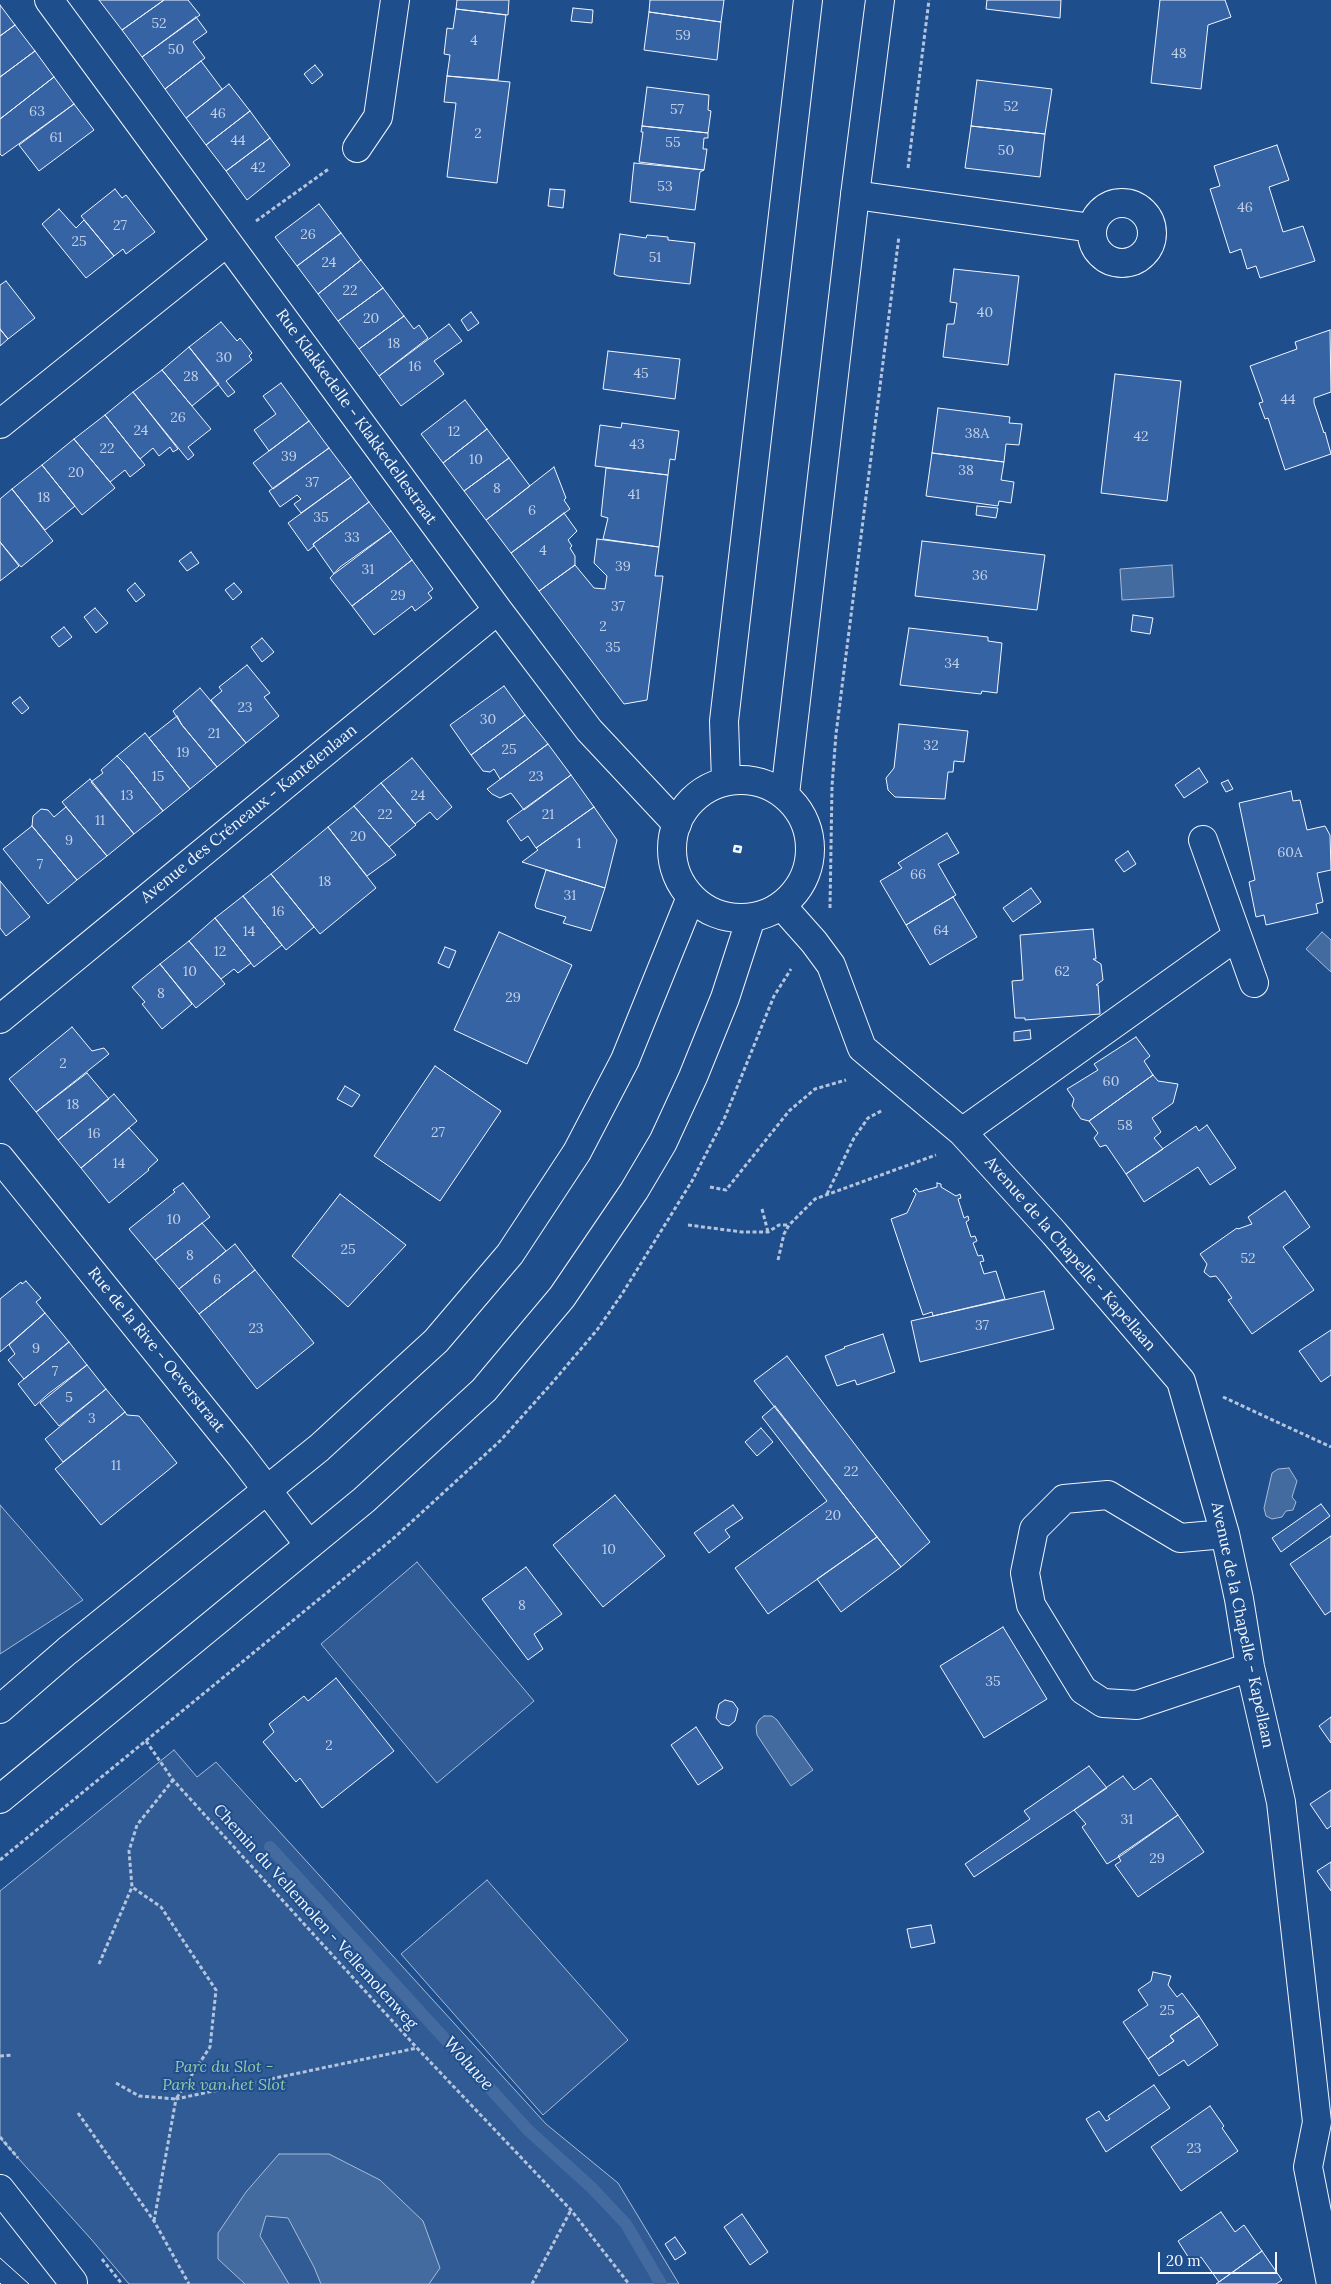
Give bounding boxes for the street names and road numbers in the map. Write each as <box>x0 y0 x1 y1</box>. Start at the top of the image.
street label: Rue Klakkedelle - Klakkedellestraat <box>271 306 441 528</box>
street label: Avenue des Créneaux - Kantelenlaan <box>137 721 361 907</box>
street label: Avenue de la Chapelle - Kapellaan <box>980 1153 1160 1355</box>
street label: Rue de la Rive - Oeverstraat <box>83 1264 229 1436</box>
street label: Avenue de la Chapelle - Kapellaan <box>1207 1500 1277 1750</box>
street label: Chemin du Vellemolen - Vellemolenweg <box>209 1801 421 2033</box>

